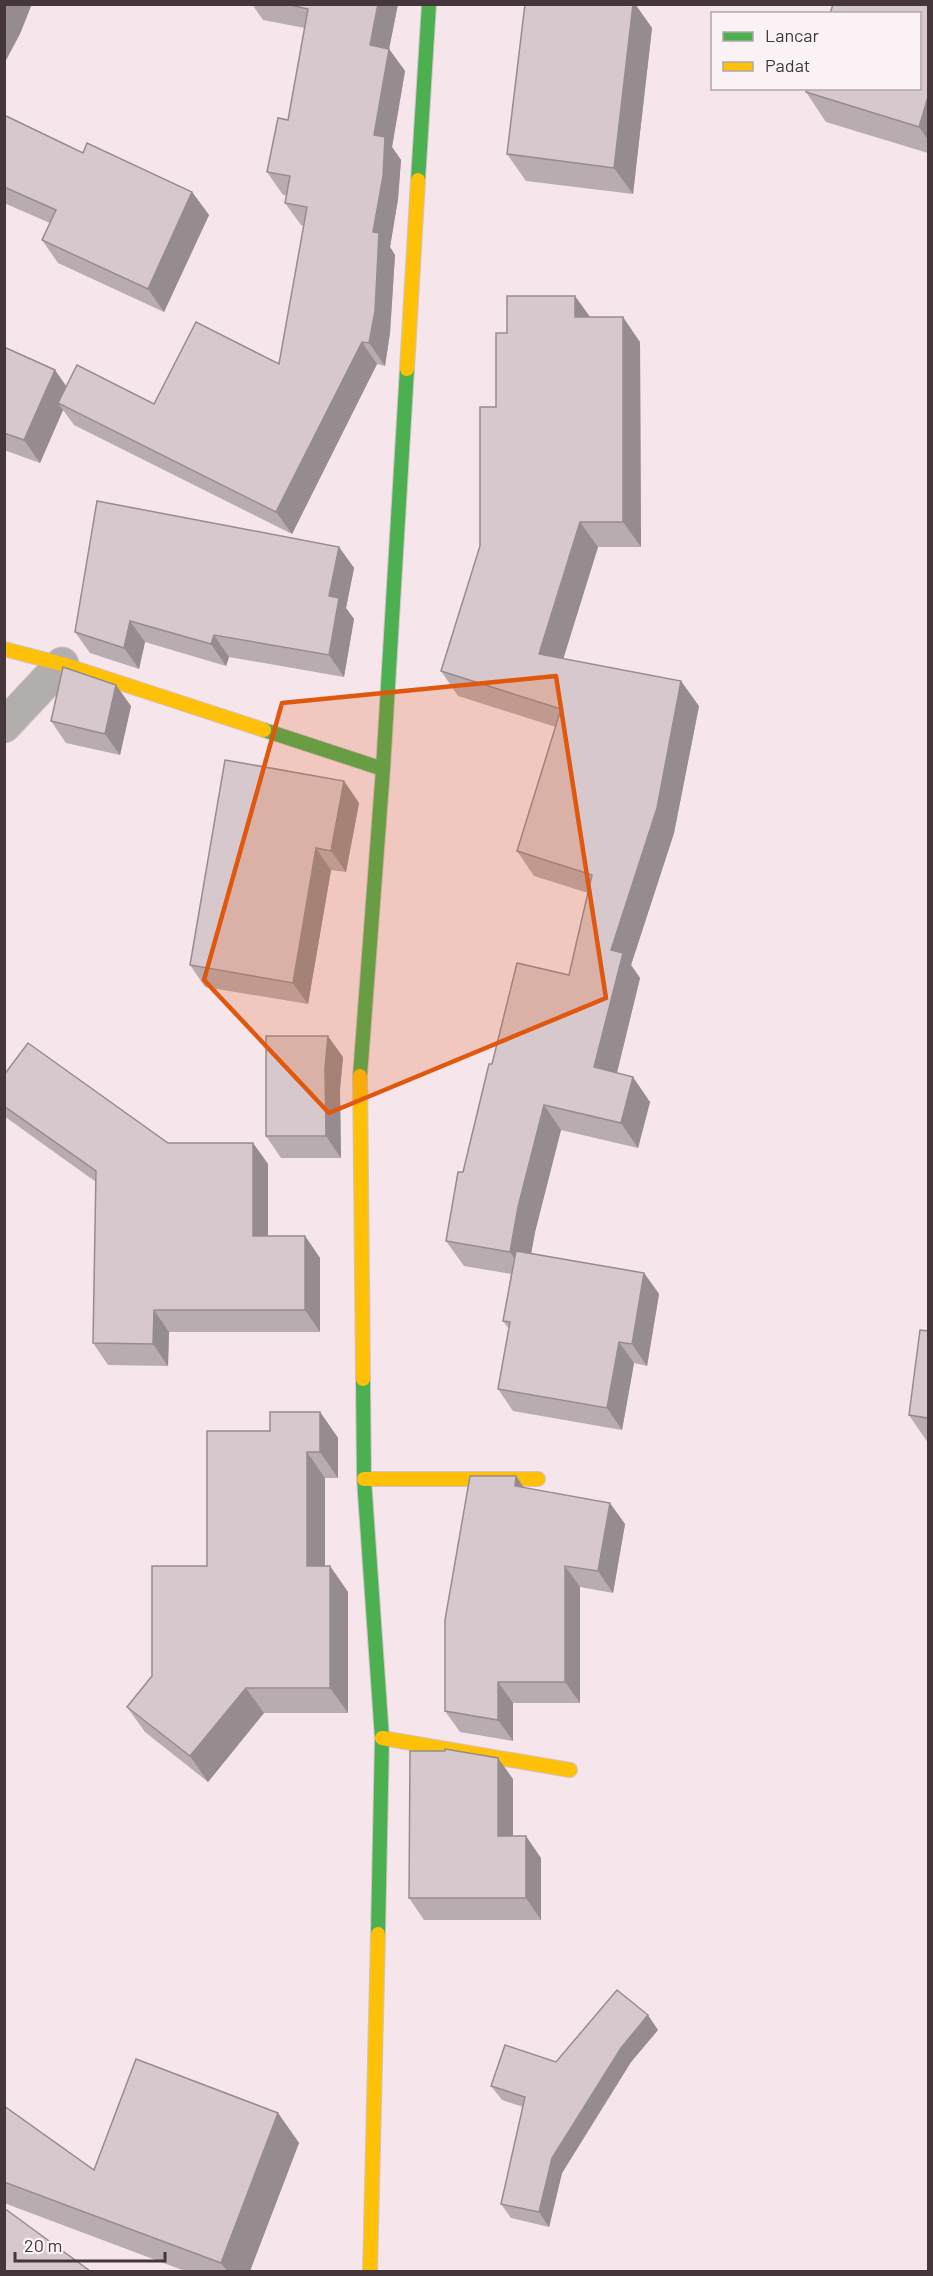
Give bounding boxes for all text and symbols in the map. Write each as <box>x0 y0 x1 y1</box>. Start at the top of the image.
legend <box>711 12 921 90</box>
text: Lancar <box>765 24 820 46</box>
text: Padat <box>765 54 810 76</box>
scale bar <box>15 2225 165 2263</box>
text: 20 m <box>24 2234 62 2256</box>

